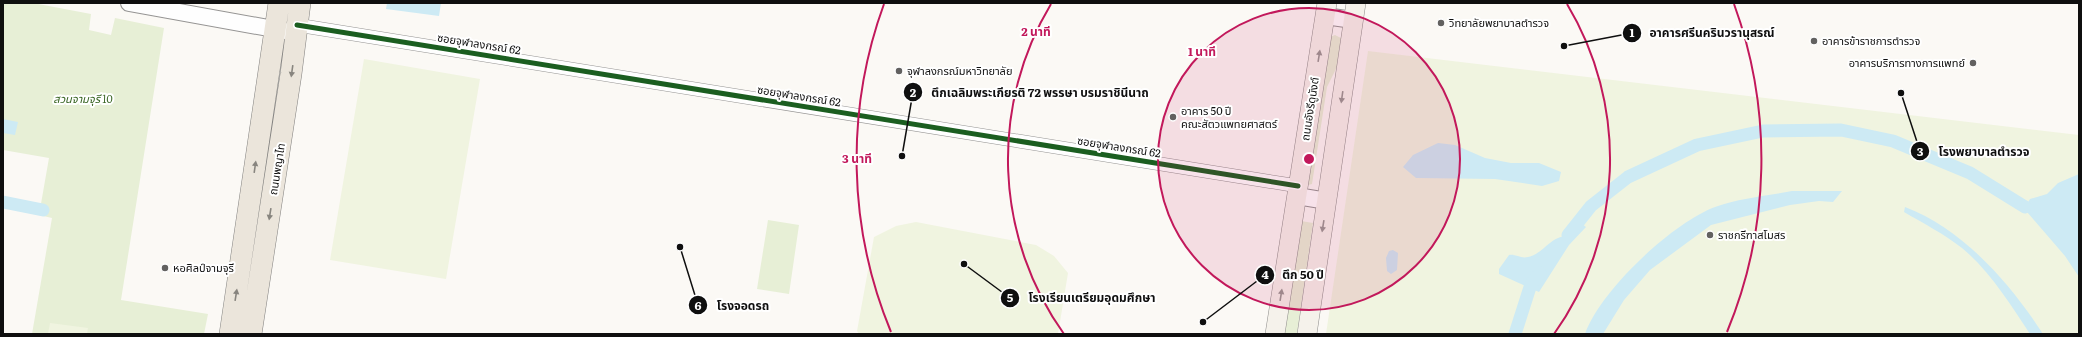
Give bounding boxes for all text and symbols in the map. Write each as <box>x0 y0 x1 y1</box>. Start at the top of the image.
place label: วิทยาลัยพยาบาลตำรวจ <box>1449 14 1549 30</box>
marker: วิทยาลัยพยาบาลตำรวจ <box>1436 18 1446 28</box>
callout: อาคารศรีนครินวรานุสรณ์ <box>1622 21 1783 45</box>
text: 2 นาที <box>1021 22 1051 40</box>
text: 1 <box>1630 23 1635 41</box>
text: อาคารศรีนครินวรานุสรณ์ <box>1649 23 1775 41</box>
street label: ซอยจุฬาลงกรณ์ 62 <box>436 29 523 58</box>
place label: อาคารข้าราชการตำรวจ <box>1822 32 1920 48</box>
marker: อาคารข้าราชการตำรวจ <box>1809 36 1819 46</box>
text: 1 นาที <box>1188 42 1216 60</box>
one-way arrow <box>1316 50 1322 63</box>
place label: อาคารบริการทางการแพทย์ <box>1849 54 1965 70</box>
marker: อาคารบริการทางการแพทย์ <box>1968 58 1978 68</box>
place label: จุฬาลงกรณ์มหาวิทยาลัย <box>907 62 1012 78</box>
one-way arrow <box>289 65 295 77</box>
marker: จุฬาลงกรณ์มหาวิทยาลัย <box>894 66 904 76</box>
street label: ถนนอังรีดูนังต์ <box>1296 76 1322 142</box>
callout: ตึกเฉลิมพระเกียรติ 72 พรรษา บรมราชินีนาถ <box>903 80 1156 104</box>
street label: ซอยจุฬาลงกรณ์ 62 <box>756 81 843 110</box>
text: 2 <box>910 83 917 101</box>
text: ตึกเฉลิมพระเกียรติ 72 พรรษา บรมราชินีนาถ <box>931 83 1149 101</box>
park label: สวนจามจุรี 10 <box>53 90 113 106</box>
one-way arrow <box>1339 91 1345 103</box>
place label: อาคาร 50 ปี คณะสัตวแพทยศาสตร์ <box>1181 102 1278 131</box>
marker: อาคาร 50 ปี คณะสัตวแพทยศาสตร์ <box>1168 112 1178 122</box>
street label: ซอยจุฬาลงกรณ์ 62 <box>1076 132 1163 161</box>
callout: โรงพยาบาลตำรวจ <box>1910 139 2037 163</box>
street label: ถนนพญาไท <box>264 142 288 196</box>
text: 3 <box>1917 142 1924 160</box>
text: โรงพยาบาลตำรวจ <box>1939 142 2030 160</box>
text: 3 นาที <box>842 149 872 167</box>
centre of rings <box>1302 152 1316 166</box>
one-way arrow <box>252 161 258 173</box>
one-way arrow <box>267 208 273 220</box>
one-way arrow <box>1320 220 1326 232</box>
place label: ราชกรีฑาสโมสร <box>1718 226 1785 242</box>
marker: ราชกรีฑาสโมสร <box>1705 230 1715 240</box>
place label: หอศิลป์จามจุรี <box>173 259 234 275</box>
marker: หอศิลป์จามจุรี <box>160 263 170 273</box>
callout: ตึก 50 ปี <box>1255 263 1332 287</box>
text: 4 <box>1261 265 1269 283</box>
text: ตึก 50 ปี <box>1282 265 1324 283</box>
callout: โรงเรียนเตรียมอุดมศึกษา <box>1000 286 1163 310</box>
text: 5 <box>1007 288 1014 306</box>
text: โรงเรียนเตรียมอุดมศึกษา <box>1028 288 1156 306</box>
one-way arrow <box>233 289 239 301</box>
one-way arrow <box>1278 289 1284 302</box>
callout: โรงจอดรถ <box>688 293 777 317</box>
text: 6 <box>694 296 702 314</box>
text: โรงจอดรถ <box>717 296 769 314</box>

